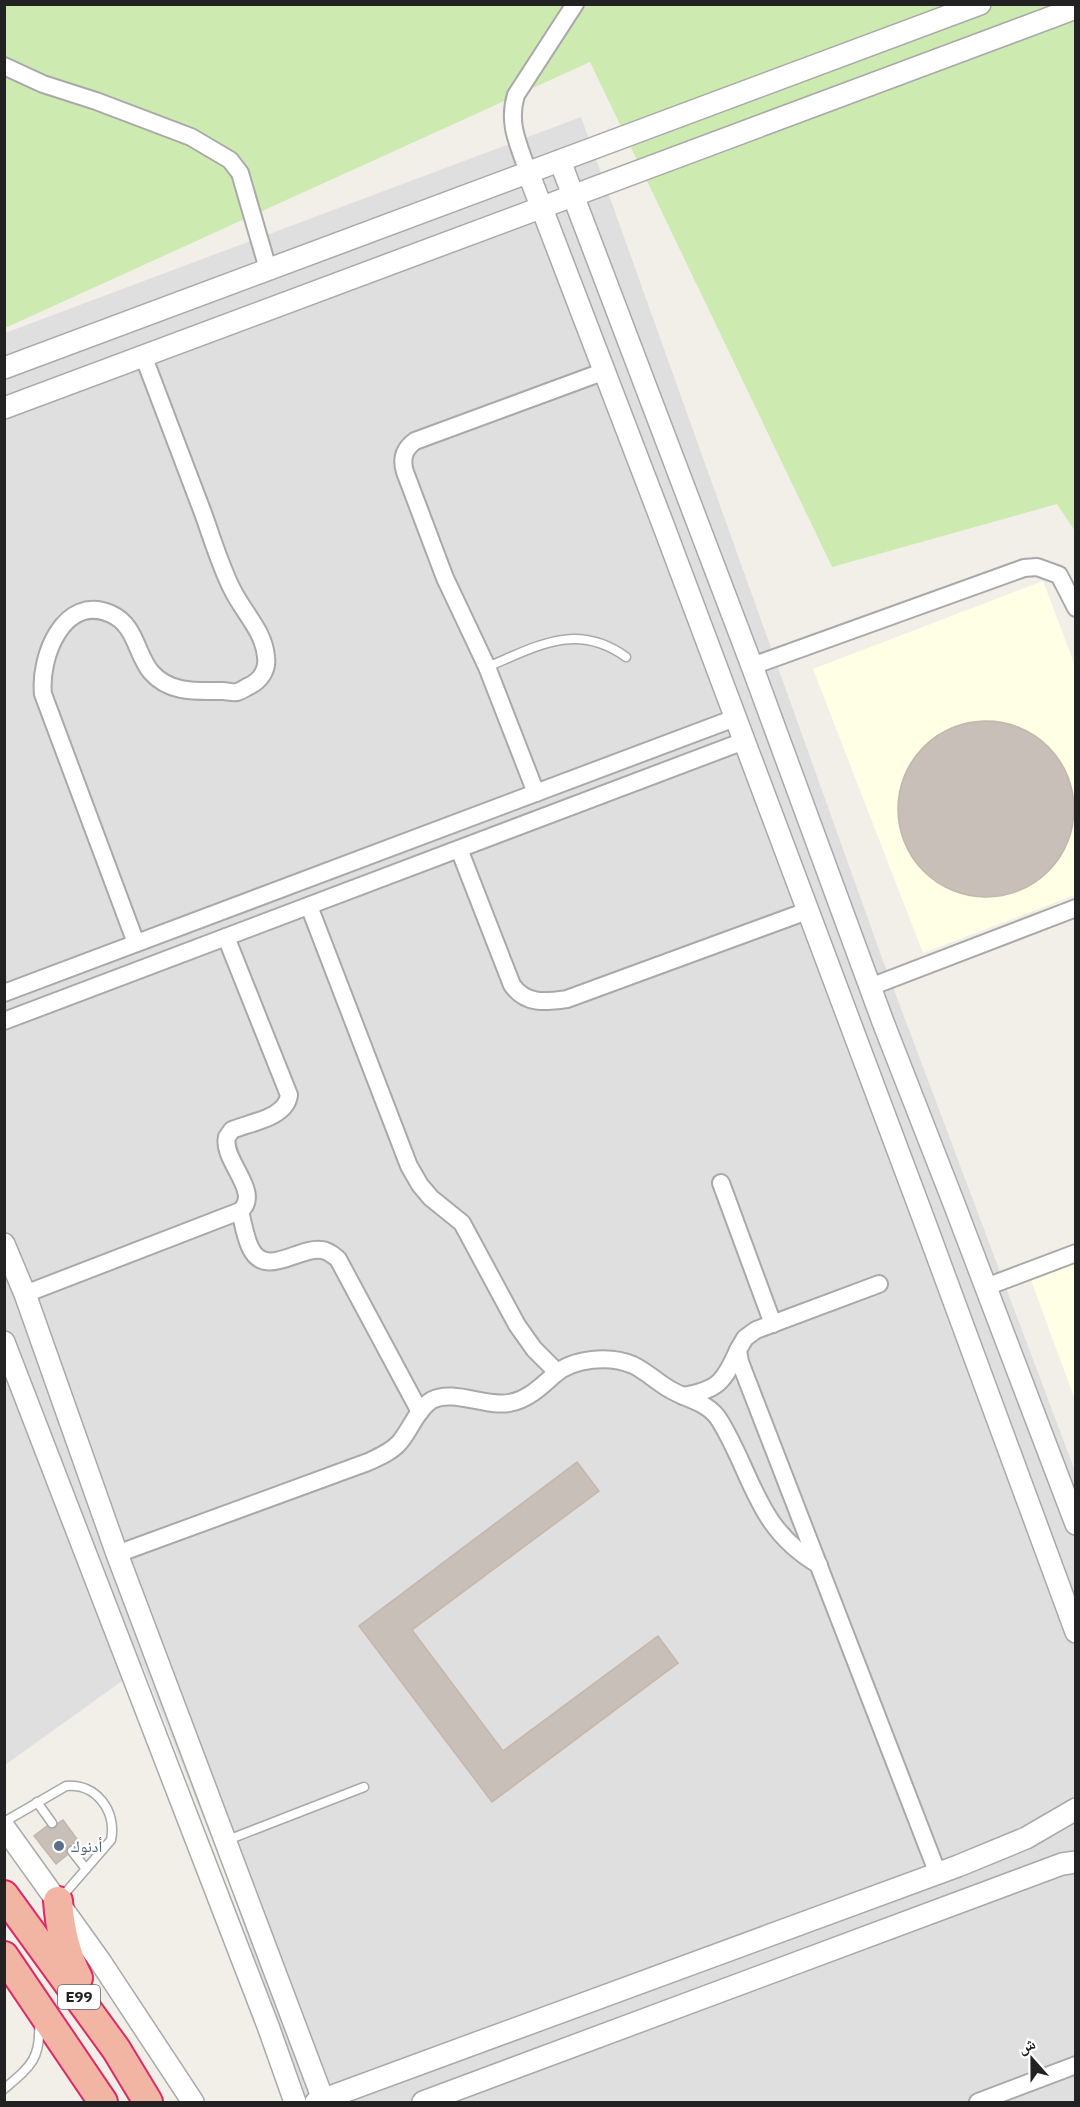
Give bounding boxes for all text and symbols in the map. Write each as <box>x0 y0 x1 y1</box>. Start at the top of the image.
place label: أدنوك <box>71 1836 102 1856</box>
marker: أدنوك <box>52 1839 66 1853</box>
road number: E99 <box>58 1985 100 2009</box>
north arrow <box>1002 2029 1062 2089</box>
text: ش <box>1015 2033 1038 2057</box>

